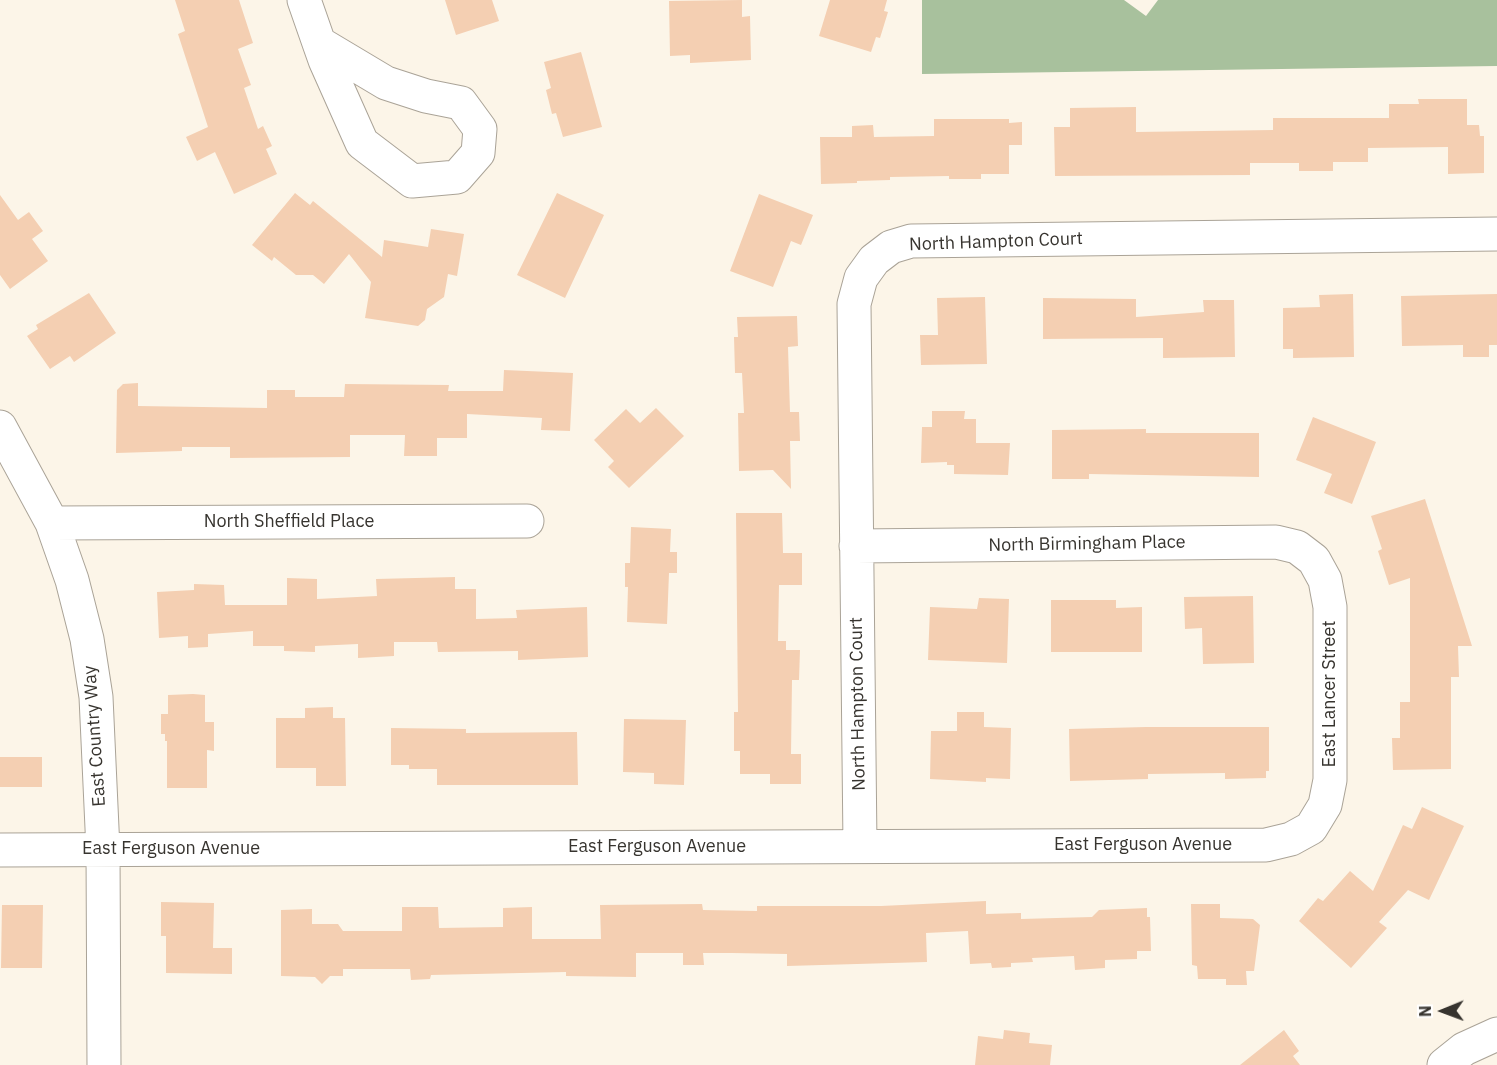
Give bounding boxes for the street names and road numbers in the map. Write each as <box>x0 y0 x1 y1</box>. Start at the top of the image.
street label: North Hampton Court <box>909 228 1083 256</box>
street label: North Sheffield Place <box>204 511 374 533</box>
street label: North Birmingham Place <box>988 531 1186 557</box>
street label: North Hampton Court <box>846 617 870 791</box>
street label: East Lancer Street <box>1319 620 1341 768</box>
street label: East Country Way <box>79 665 111 807</box>
street label: East Ferguson Avenue <box>1054 834 1232 856</box>
street label: East Ferguson Avenue <box>568 836 746 858</box>
street label: East Ferguson Avenue <box>82 838 260 860</box>

